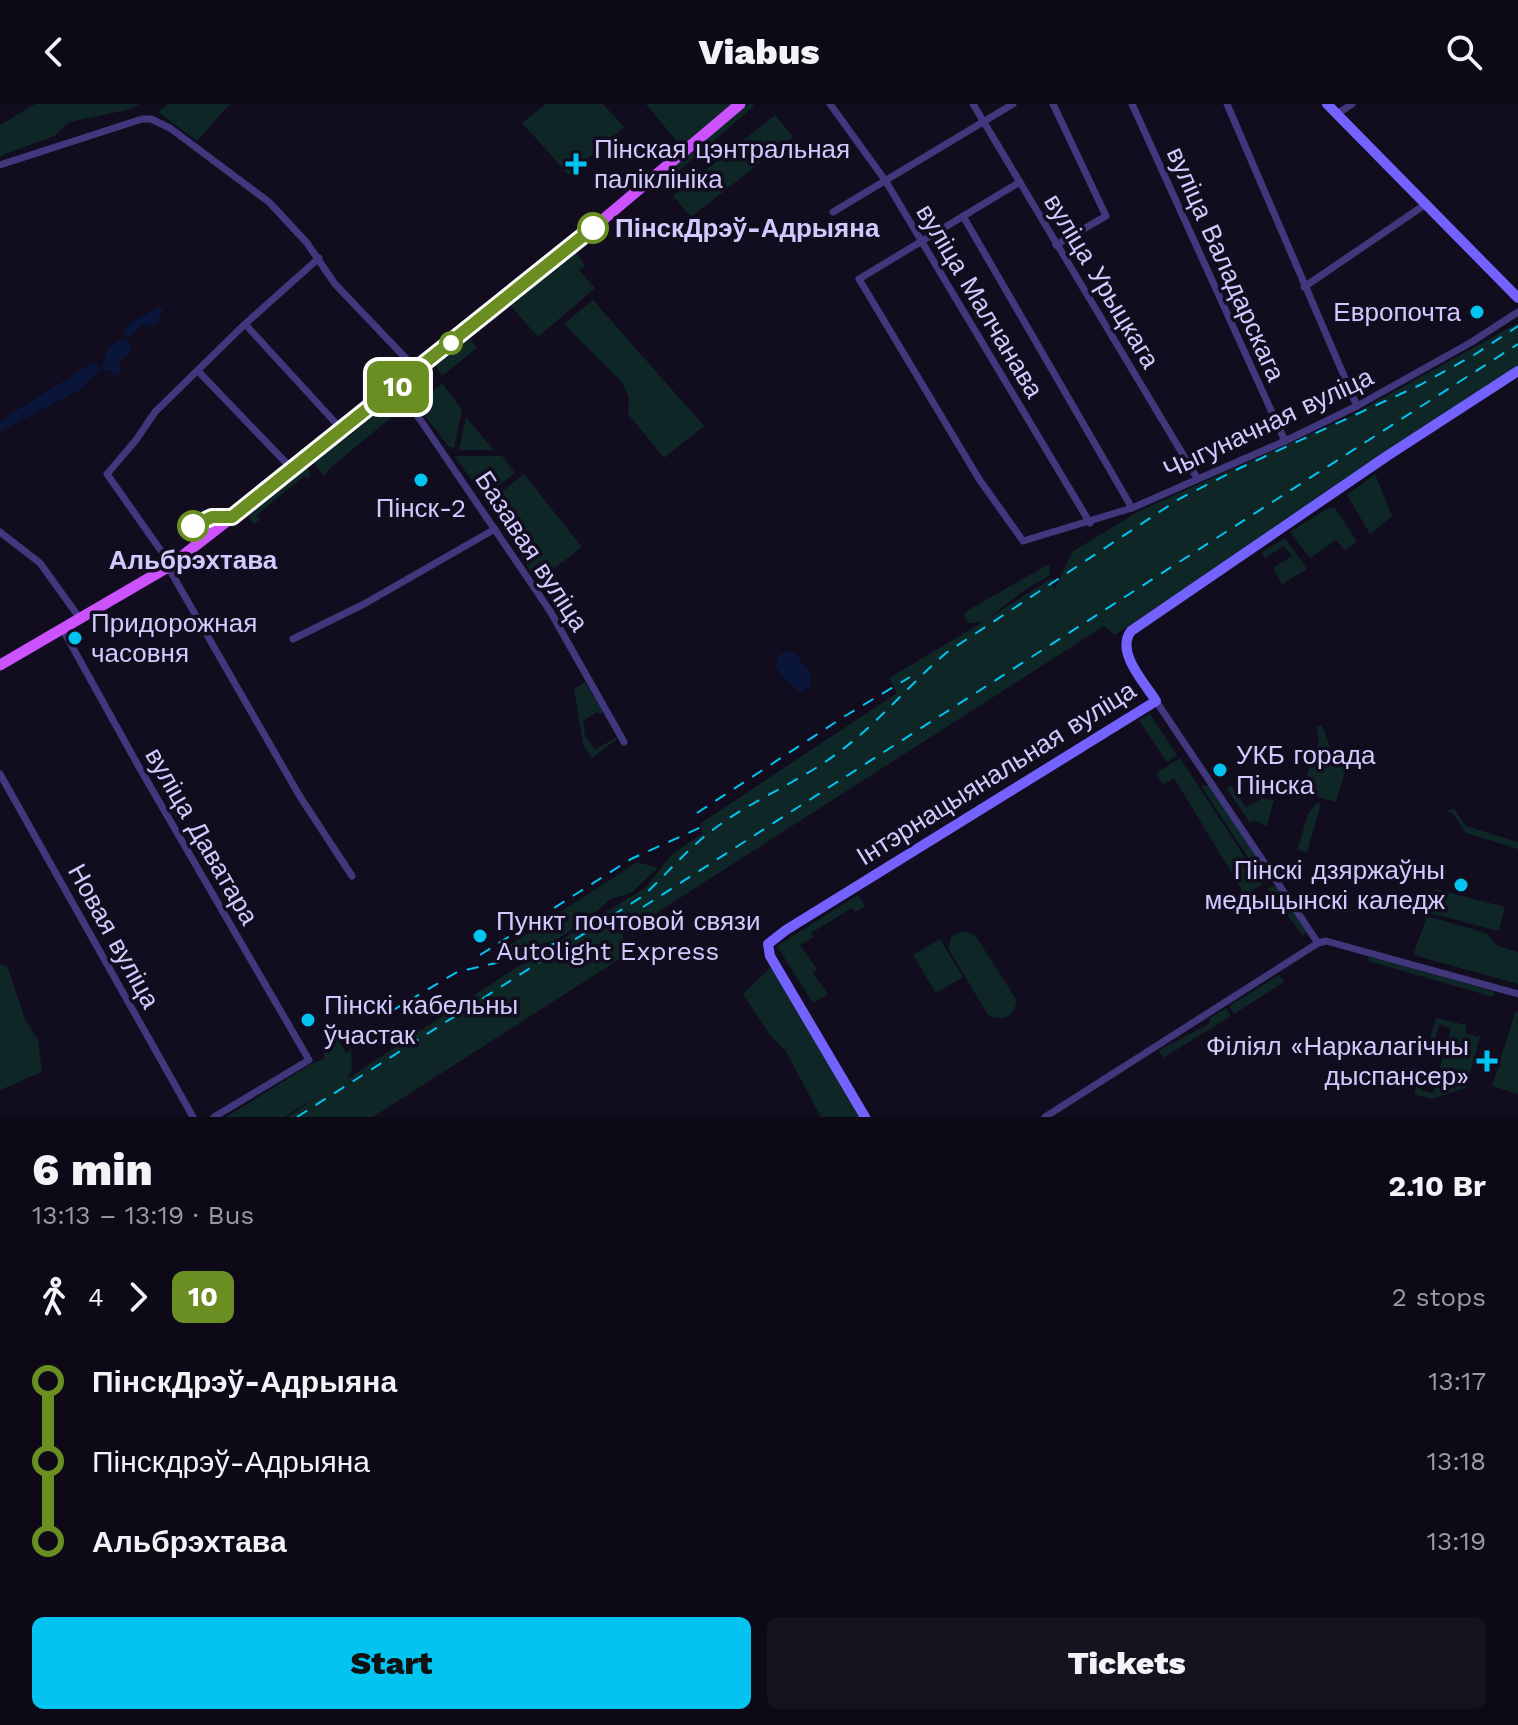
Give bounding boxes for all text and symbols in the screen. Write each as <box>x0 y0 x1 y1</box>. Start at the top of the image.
icon: back <box>32 30 76 74</box>
icon: search <box>1442 30 1486 74</box>
text: Viabus <box>698 31 820 73</box>
place label: Пінская цэнтральная паліклініка <box>594 134 850 194</box>
street label: вуліца Валадарскага <box>1161 142 1291 386</box>
marker: Пінская цэнтральная паліклініка <box>565 153 587 175</box>
street label: вуліца Урыцкага <box>1038 188 1166 374</box>
street label: вуліца Малчанава <box>910 199 1050 404</box>
marker: ПінскДрэў-Адрыяна <box>578 213 608 243</box>
place label: ПінскДрэў-Адрыяна <box>615 213 880 243</box>
place label: Европочта <box>1333 297 1462 327</box>
marker: Европочта <box>1468 303 1486 321</box>
unlabelled marker <box>440 332 462 354</box>
line badge: 10 <box>362 361 434 413</box>
street label: Чыгуначная вуліца <box>1158 361 1378 485</box>
text: 10 <box>383 370 413 403</box>
street label: Базавая вуліца <box>469 465 595 637</box>
marker: Пінск-2 <box>412 471 430 489</box>
place label: Пінск-2 <box>376 493 466 523</box>
marker: Альбрэхтава <box>178 511 208 541</box>
place label: Альбрэхтава <box>109 545 278 575</box>
place label: Придорожная часовня <box>91 608 257 668</box>
marker: Придорожная часовня <box>66 629 84 647</box>
street label: Інтэрнацыянальная вуліца <box>851 674 1141 871</box>
place label: УКБ горада Пінска <box>1236 740 1376 800</box>
street label: вуліца Даватара <box>139 742 265 930</box>
marker: УКБ горада Пінска <box>1211 761 1229 779</box>
place label: Пінскі дзяржаўны медыцынскі каледж <box>1204 855 1446 915</box>
street label: Новая вуліца <box>62 859 166 1014</box>
marker: Пінскі дзяржаўны медыцынскі каледж <box>1452 876 1470 894</box>
place label: Пункт почтовой связи Autolight Express <box>496 906 761 966</box>
marker: Пункт почтовой связи Autolight Express <box>471 927 489 945</box>
place label: Пінскі кабельны ўчастак <box>324 990 518 1050</box>
marker: Пінскі кабельны ўчастак <box>299 1011 317 1029</box>
place label: Філіял «Наркалагічны дыспансер» <box>1206 1031 1469 1091</box>
marker: Філіял «Наркалагічны дыспансер» <box>1476 1050 1498 1072</box>
text: 6 min <box>32 1144 153 1196</box>
text: 2.10 Br <box>1388 1168 1486 1203</box>
text: 13:13 – 13:19 · Bus <box>32 1200 254 1230</box>
icon: walk <box>32 1275 76 1319</box>
icon: forward <box>116 1275 160 1319</box>
text: 10 <box>188 1280 218 1313</box>
text: 4 <box>88 1282 104 1312</box>
text: 2 stops <box>1392 1282 1486 1312</box>
text: ПінскДрэў-Адрыяна <box>92 1364 397 1399</box>
text: 13:17 <box>1428 1366 1486 1396</box>
text: Пінскдрэў-Адрыяна <box>92 1444 370 1479</box>
text: 13:18 <box>1427 1446 1486 1476</box>
text: Альбрэхтава <box>92 1524 287 1559</box>
text: 13:19 <box>1427 1526 1486 1556</box>
button: Start <box>32 1617 751 1709</box>
button: Tickets <box>767 1617 1486 1709</box>

